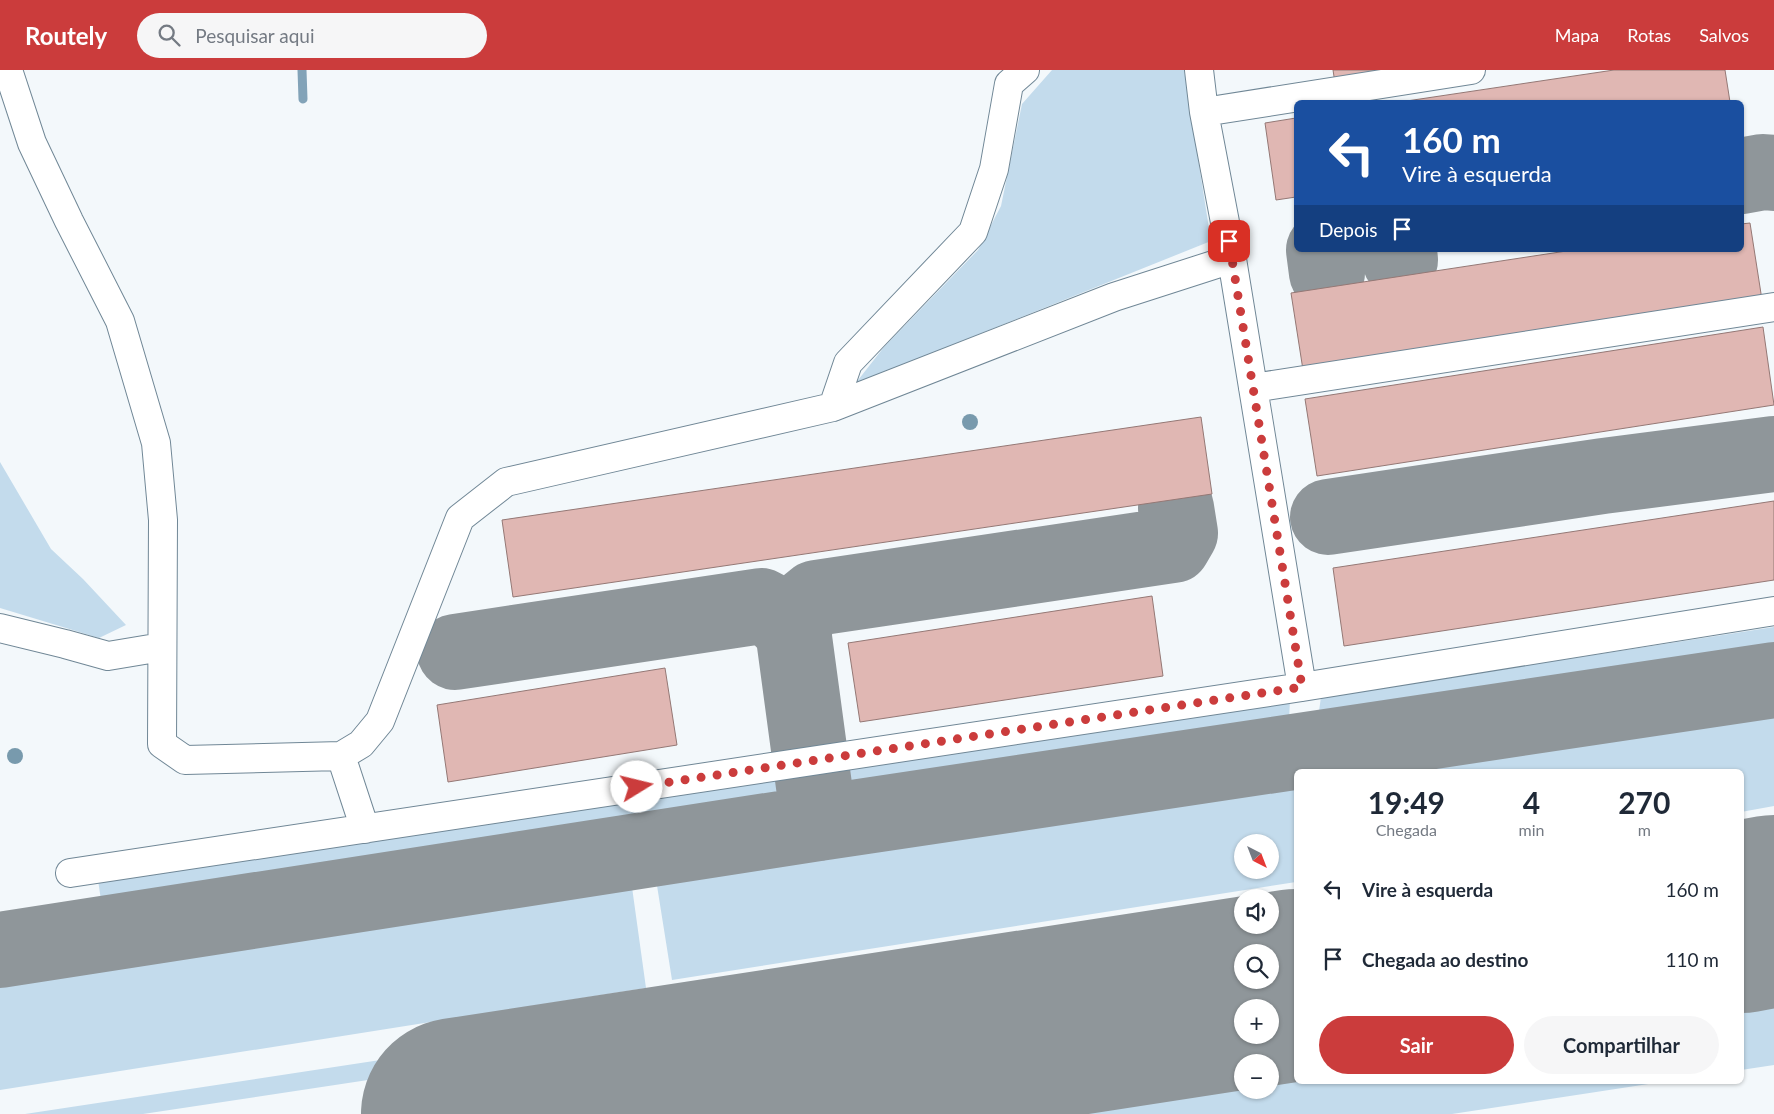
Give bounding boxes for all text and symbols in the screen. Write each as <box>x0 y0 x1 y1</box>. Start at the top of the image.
search box <box>137 13 487 58</box>
text: Routely <box>25 21 107 50</box>
icon: search <box>155 21 183 49</box>
text: Pesquisar aqui <box>195 24 314 47</box>
text: Mapa <box>1555 24 1599 46</box>
text: Rotas <box>1627 24 1671 46</box>
text: Salvos <box>1699 24 1749 46</box>
text: 160 m <box>1402 118 1501 160</box>
icon: left <box>1319 120 1384 185</box>
text: Vire à esquerda <box>1402 160 1552 187</box>
icon: arrive <box>1388 215 1416 243</box>
text: Depois <box>1319 218 1378 241</box>
pin <box>1208 220 1250 262</box>
icon: arrive <box>1215 227 1243 255</box>
position arrow <box>610 760 662 812</box>
text: 19:49 <box>1368 784 1445 820</box>
text: 4 <box>1523 784 1540 820</box>
text: 270 <box>1618 784 1670 820</box>
text: Chegada <box>1376 820 1437 839</box>
text: min <box>1519 820 1545 839</box>
text: m <box>1638 820 1651 839</box>
north arrow <box>1234 834 1279 879</box>
map controls <box>1234 834 1279 1099</box>
icon: left <box>1319 875 1347 903</box>
text: Vire à esquerda <box>1362 878 1493 901</box>
text: 160 m <box>1665 878 1719 901</box>
button: sound <box>1234 889 1279 934</box>
button: search <box>1234 944 1279 989</box>
icon: arrive <box>1319 945 1347 973</box>
text: Chegada ao destino <box>1362 948 1528 971</box>
text: 110 m <box>1665 948 1719 971</box>
button: + <box>1234 999 1279 1044</box>
button: Sair <box>1319 1016 1514 1074</box>
button: Compartilhar <box>1524 1016 1719 1074</box>
button: − <box>1234 1054 1279 1099</box>

